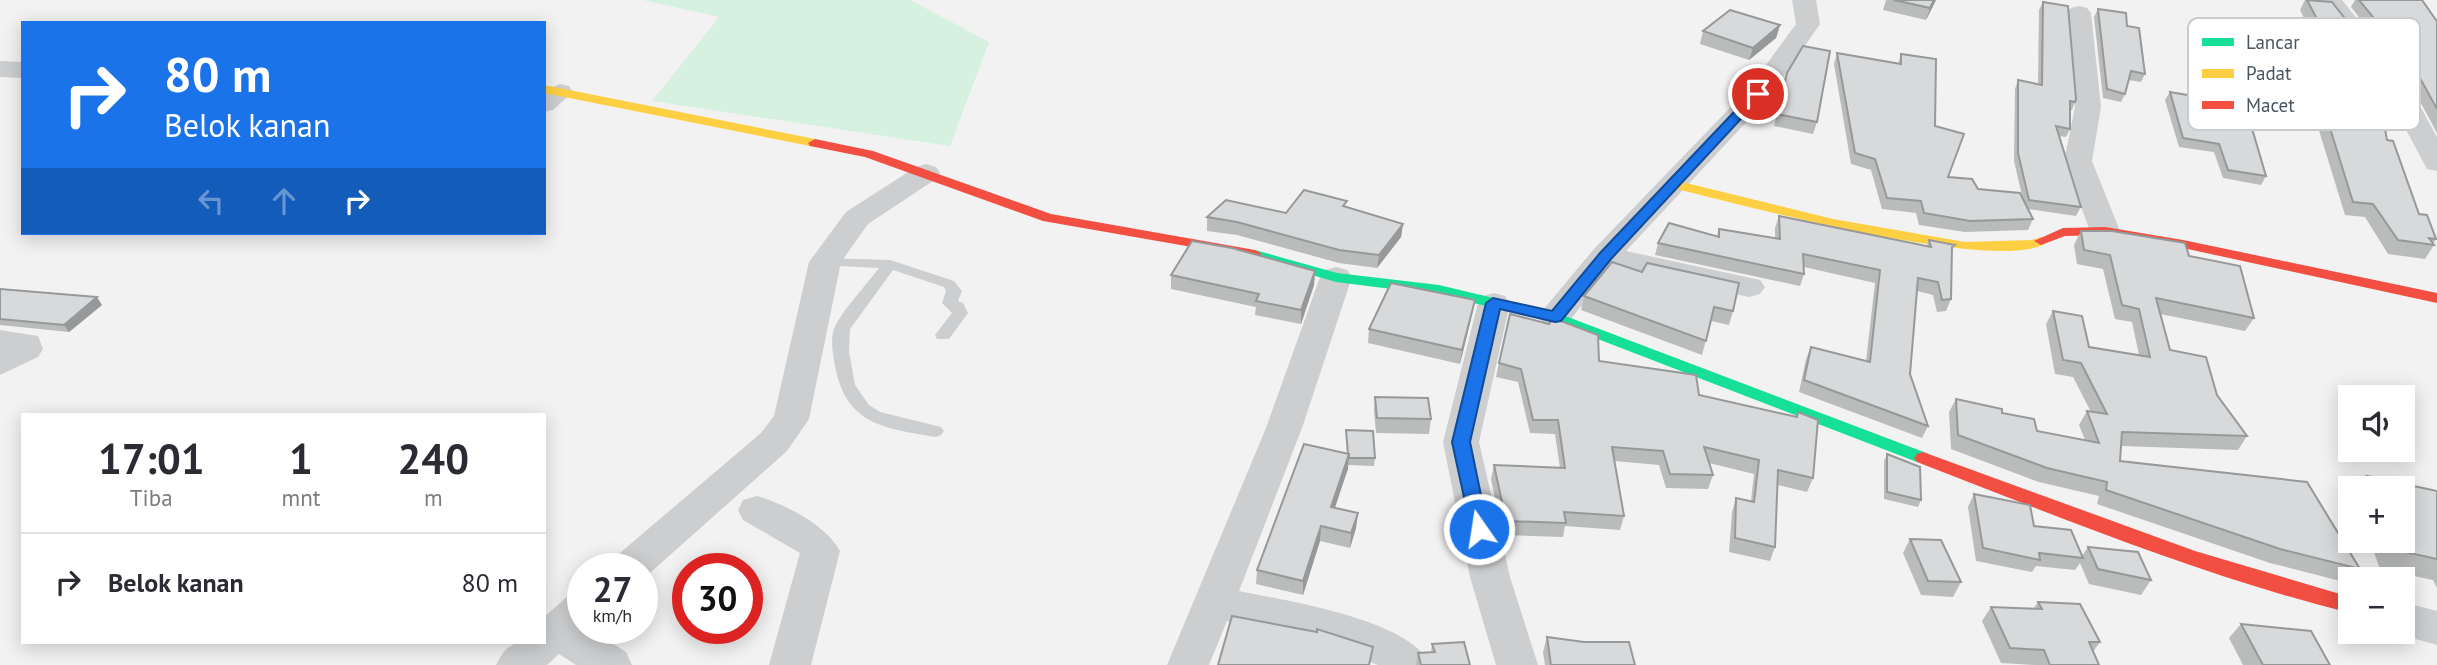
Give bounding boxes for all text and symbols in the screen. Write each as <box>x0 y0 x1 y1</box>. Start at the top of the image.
legend <box>2188 18 2420 130</box>
text: Lancar <box>2246 30 2300 54</box>
text: 80 m <box>164 42 271 106</box>
icon: right <box>49 49 140 140</box>
text: Padat <box>2246 61 2292 85</box>
pin <box>1728 64 1788 124</box>
icon: arrive <box>1739 75 1777 113</box>
text: Macet <box>2246 93 2295 117</box>
text: Belok kanan <box>164 104 330 146</box>
icon: left <box>192 182 230 220</box>
icon: ahead <box>265 182 303 220</box>
icon: right <box>338 182 376 220</box>
map controls <box>2338 385 2415 644</box>
button: sound <box>2338 385 2415 462</box>
text: 17:01 <box>98 431 205 486</box>
text: 1 <box>289 431 313 486</box>
text: 240 <box>398 431 469 486</box>
button: + <box>2338 476 2415 553</box>
text: Tiba <box>130 483 173 512</box>
text: mnt <box>282 483 321 512</box>
text: m <box>424 483 443 512</box>
position arrow <box>1442 492 1516 566</box>
speed limit sign: 30 <box>672 553 763 644</box>
icon: right <box>49 563 87 601</box>
text: Belok kanan <box>108 566 244 599</box>
text: 80 m <box>462 566 518 599</box>
text: 27 <box>593 566 632 612</box>
button: − <box>2338 567 2415 644</box>
text: km/h <box>593 604 632 627</box>

